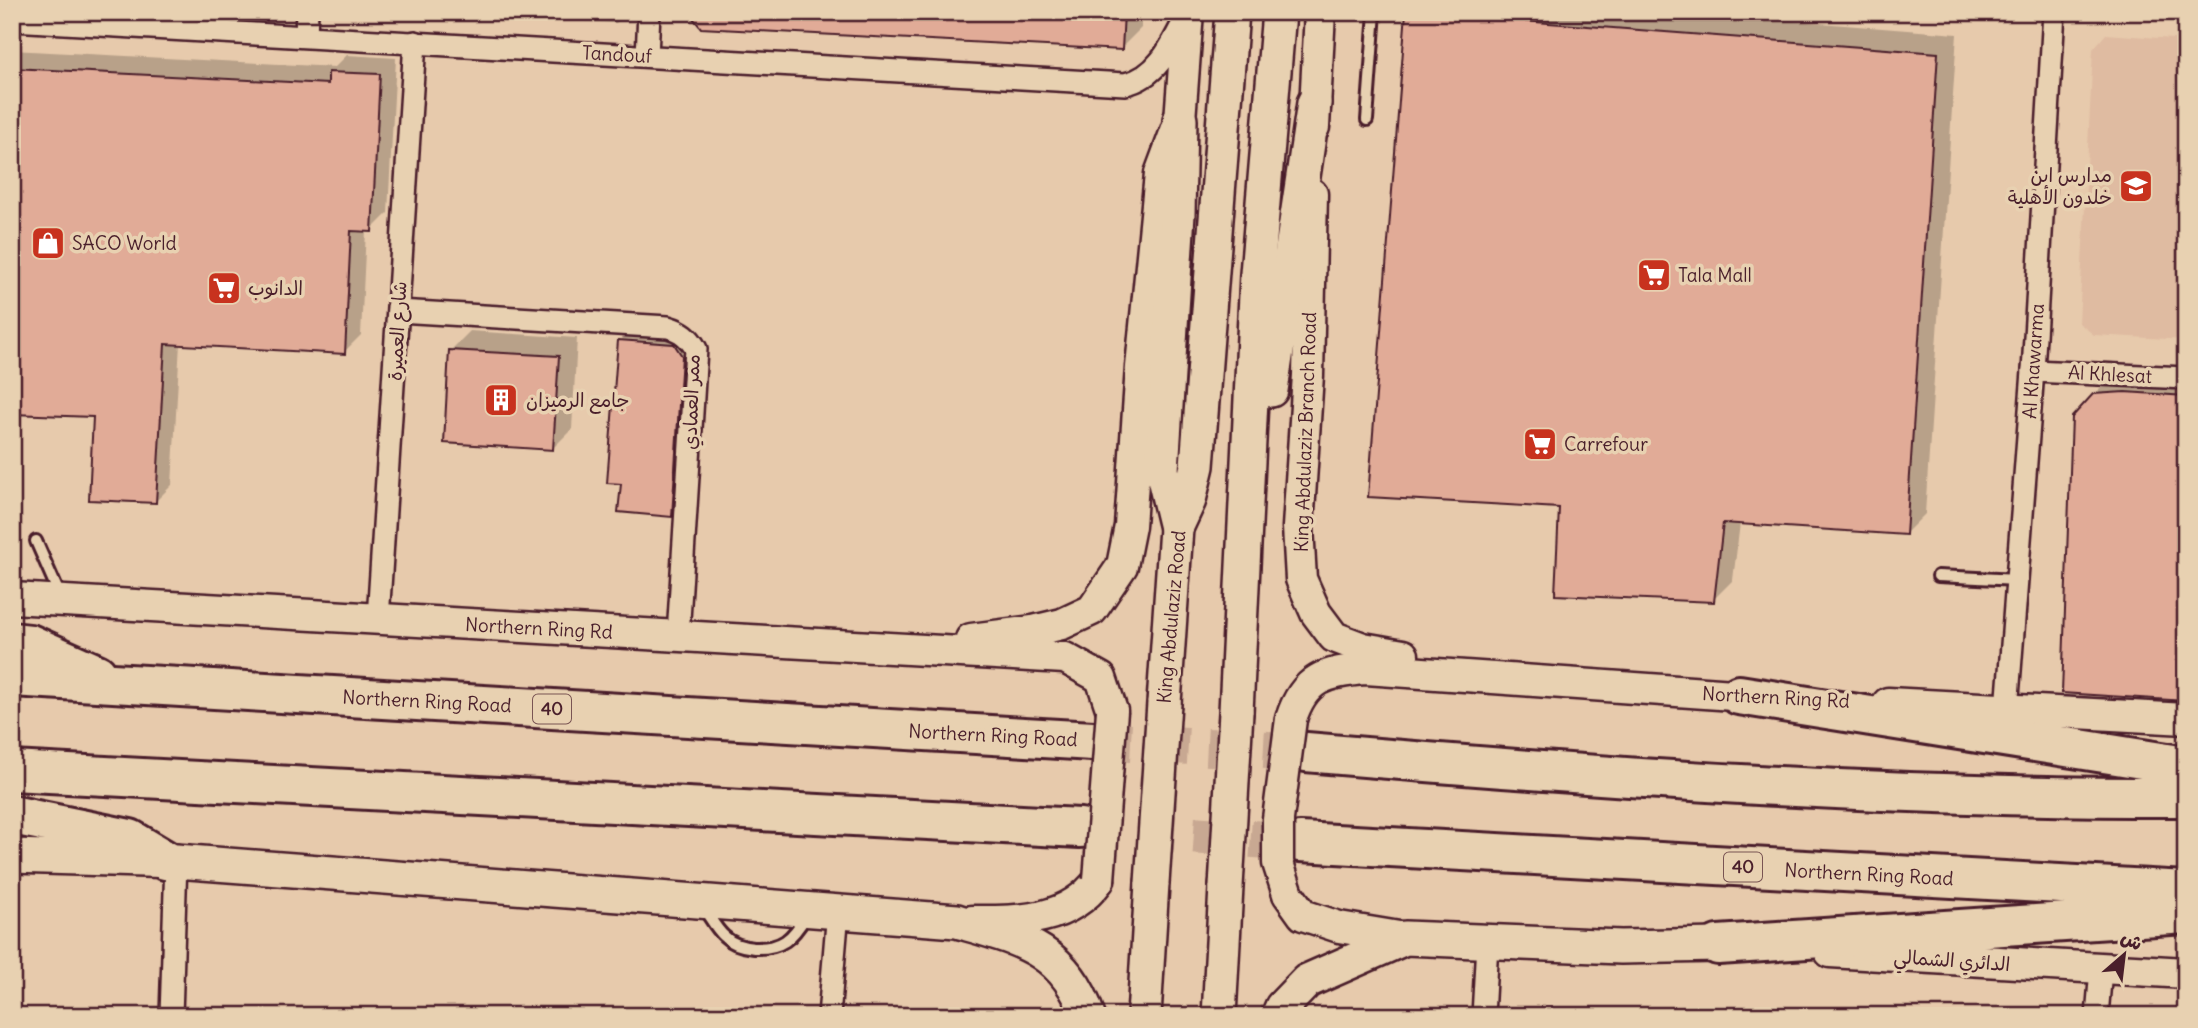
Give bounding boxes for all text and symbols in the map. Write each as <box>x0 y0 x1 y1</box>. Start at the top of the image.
street label: Tandouf <box>582 40 653 68</box>
place label: مدارس ابن خلدون الأهلية <box>2008 163 2112 209</box>
school or university icon: مدارس ابن خلدون الأهلية <box>2117 167 2155 205</box>
shop icon: SACO World <box>29 224 67 262</box>
place label: SACO World <box>72 231 177 255</box>
supermarket icon: Tala Mall <box>1635 256 1673 294</box>
place label: Tala Mall <box>1678 263 1752 287</box>
supermarket icon: الدانوب <box>205 269 243 307</box>
place label: الدانوب <box>248 276 303 300</box>
street label: شارع العميرة <box>382 281 414 382</box>
street label: Al Khawarma <box>2017 302 2049 419</box>
street label: King Abdulaziz Branch Road <box>1289 311 1321 553</box>
street label: ممر العمادي <box>677 354 708 450</box>
street label: Al Khlesat <box>2067 360 2153 388</box>
building icon: جامع الرميزان <box>482 381 520 419</box>
place label: جامع الرميزان <box>526 388 630 414</box>
supermarket icon: Carrefour <box>1521 425 1559 463</box>
place label: Carrefour <box>1564 432 1648 456</box>
street label: King Abdulaziz Road <box>1151 529 1191 705</box>
street label: Northern Ring Rd <box>465 612 613 644</box>
street label: Northern Ring Rd <box>1702 681 1850 713</box>
street label: Northern Ring Road <box>342 685 512 717</box>
road number: 40 <box>533 694 571 724</box>
street label: Northern Ring Road <box>908 719 1078 751</box>
road number: 40 <box>1724 852 1762 882</box>
street label: Northern Ring Road <box>1784 858 1954 890</box>
north arrow <box>2090 920 2160 990</box>
text: ش <box>2117 924 2147 956</box>
street label: الدائري الشمالي <box>1893 944 2011 981</box>

